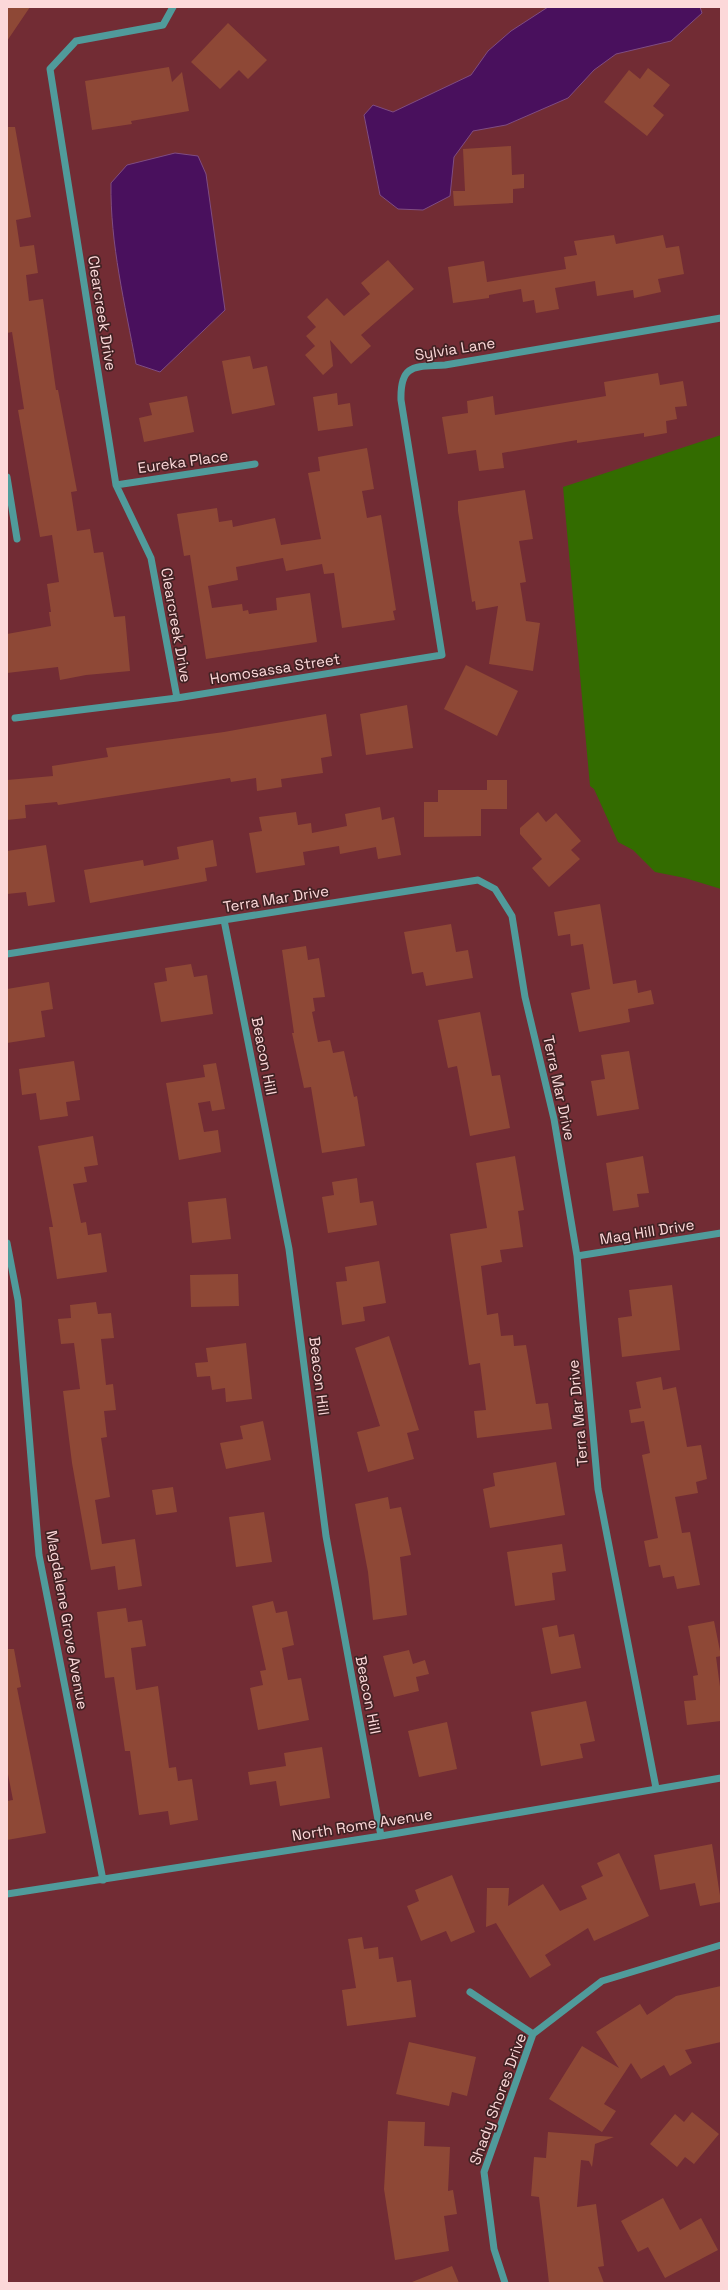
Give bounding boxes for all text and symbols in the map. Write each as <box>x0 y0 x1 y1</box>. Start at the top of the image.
street label: Clearcreek Drive <box>84 254 121 372</box>
street label: Sylvia Lane <box>413 333 497 364</box>
street label: Eureka Place <box>136 446 230 477</box>
street label: Clearcreek Drive <box>157 566 196 684</box>
street label: Homosassa Street <box>208 649 342 688</box>
street label: Terra Mar Drive <box>222 881 330 916</box>
street label: Beacon Hill <box>248 1015 281 1097</box>
street label: Terra Mar Drive <box>539 1034 580 1142</box>
street label: Mag Hill Drive <box>598 1215 696 1248</box>
street label: Beacon Hill <box>305 1335 334 1416</box>
street label: Terra Mar Drive <box>563 1359 592 1467</box>
street label: Magdalene Grove Avenue <box>42 1529 93 1711</box>
street label: Beacon Hill <box>352 1654 385 1736</box>
street label: North Rome Avenue <box>290 1804 434 1845</box>
street label: Shady Shores Drive <box>465 2030 530 2167</box>

